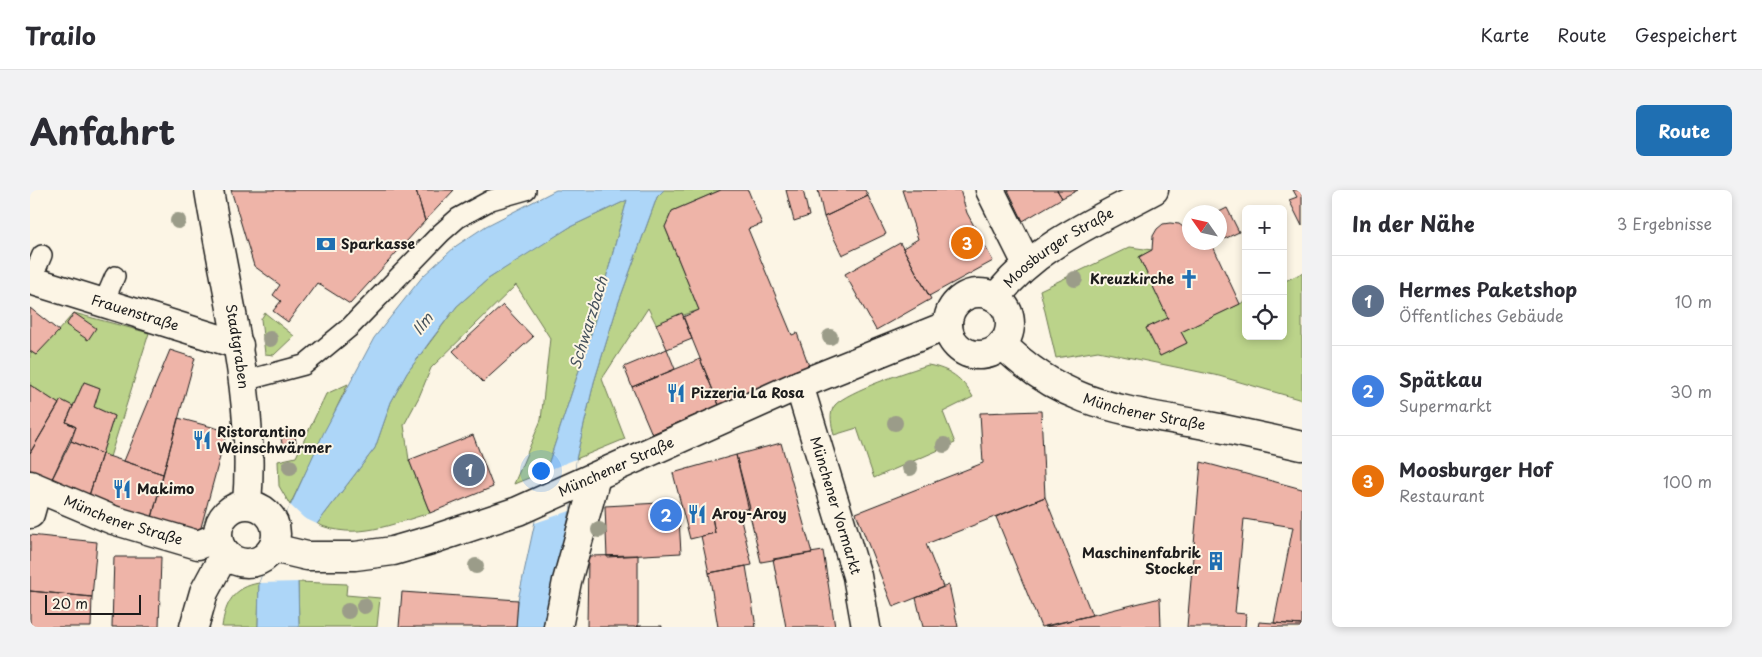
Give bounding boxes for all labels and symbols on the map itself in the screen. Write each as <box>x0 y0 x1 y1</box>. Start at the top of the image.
street label: Moosburger Straße <box>998 202 1117 292</box>
north arrow <box>1182 205 1227 250</box>
pin: 3 <box>951 224 983 262</box>
bank icon: Sparkasse <box>315 233 337 255</box>
place label: Sparkasse <box>341 233 415 254</box>
place label: Kreuzkirche <box>1090 268 1174 289</box>
church icon: Kreuzkirche <box>1178 268 1200 290</box>
water label: Schwarzbach <box>563 273 613 372</box>
street label: Frauenstraße <box>89 289 182 336</box>
street label: Stadtgraben <box>221 302 255 390</box>
water label: Ilm <box>406 307 438 339</box>
restaurant icon: Pizzeria La Rosa <box>665 382 687 404</box>
place label: Pizzeria La Rosa <box>691 382 805 403</box>
street label: Münchener Straße <box>1080 387 1207 435</box>
place label: Ristorantino Weinschwärmer <box>217 421 332 458</box>
restaurant icon: Ristorantino Weinschwärmer <box>191 429 213 451</box>
street label: Münchener Straße <box>555 431 677 502</box>
street label: Münchener Vormarkt <box>805 434 867 577</box>
pin: 1 <box>453 451 485 489</box>
your location <box>528 458 554 484</box>
restaurant icon: Makimo <box>111 478 133 500</box>
place label: Makimo <box>137 478 194 499</box>
street label: Münchener Straße <box>61 489 185 550</box>
pin: 2 <box>650 496 682 534</box>
restaurant icon: Aroy-Aroy <box>686 503 708 525</box>
place label: Aroy-Aroy <box>711 503 787 524</box>
place label: Maschinenfabrik Stocker <box>1082 542 1202 579</box>
building icon: Maschinenfabrik Stocker <box>1205 550 1227 572</box>
scale bar <box>45 592 141 615</box>

